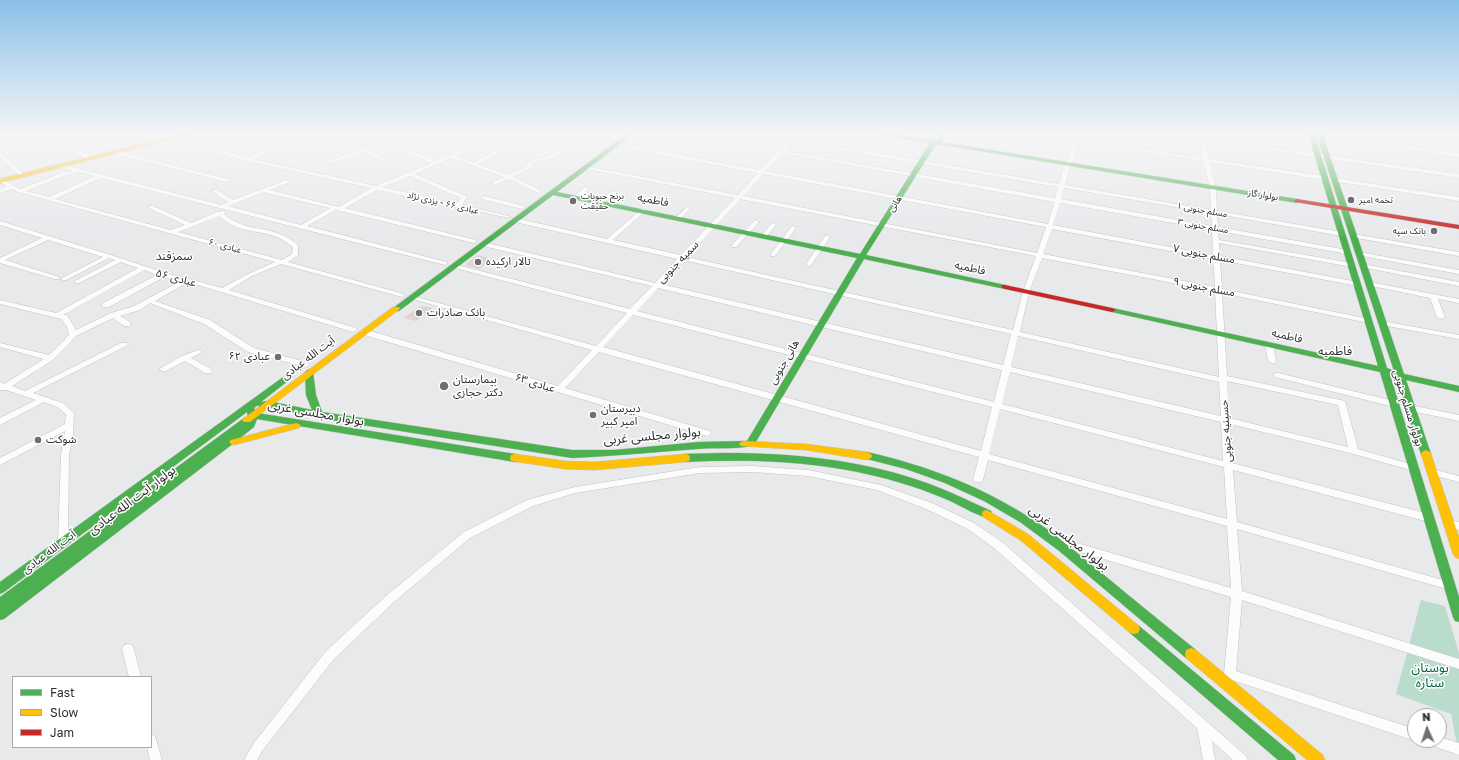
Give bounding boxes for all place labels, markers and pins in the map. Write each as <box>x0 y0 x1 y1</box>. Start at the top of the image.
place label: برنج حبوبات حقیقت <box>581 191 624 212</box>
marker: تخمه امیر <box>1346 195 1356 205</box>
place label: تخمه امیر <box>1359 195 1393 205</box>
marker: برنج حبوبات حقیقت <box>568 196 578 206</box>
place label: بانک سپه <box>1393 226 1426 236</box>
marker: بانک سپه <box>1429 226 1439 236</box>
place label: تالار ارکیده <box>486 255 531 269</box>
marker: تالار ارکیده <box>473 257 483 267</box>
place label: بانک صادرات <box>427 306 485 320</box>
marker: بانک صادرات <box>414 308 424 318</box>
place label: عبادی ۶۲ <box>229 350 270 364</box>
marker: عبادی ۶۲ <box>273 352 283 362</box>
place label: بیمارستان دکتر حجازی <box>453 373 503 399</box>
marker: بیمارستان دکتر حجازی <box>438 380 450 392</box>
place label: دبیرستان امیر کبیر <box>601 402 641 428</box>
marker: دبیرستان امیر کبیر <box>588 410 598 420</box>
place label: شوكت <box>46 433 76 447</box>
marker: شوكت <box>33 435 43 445</box>

